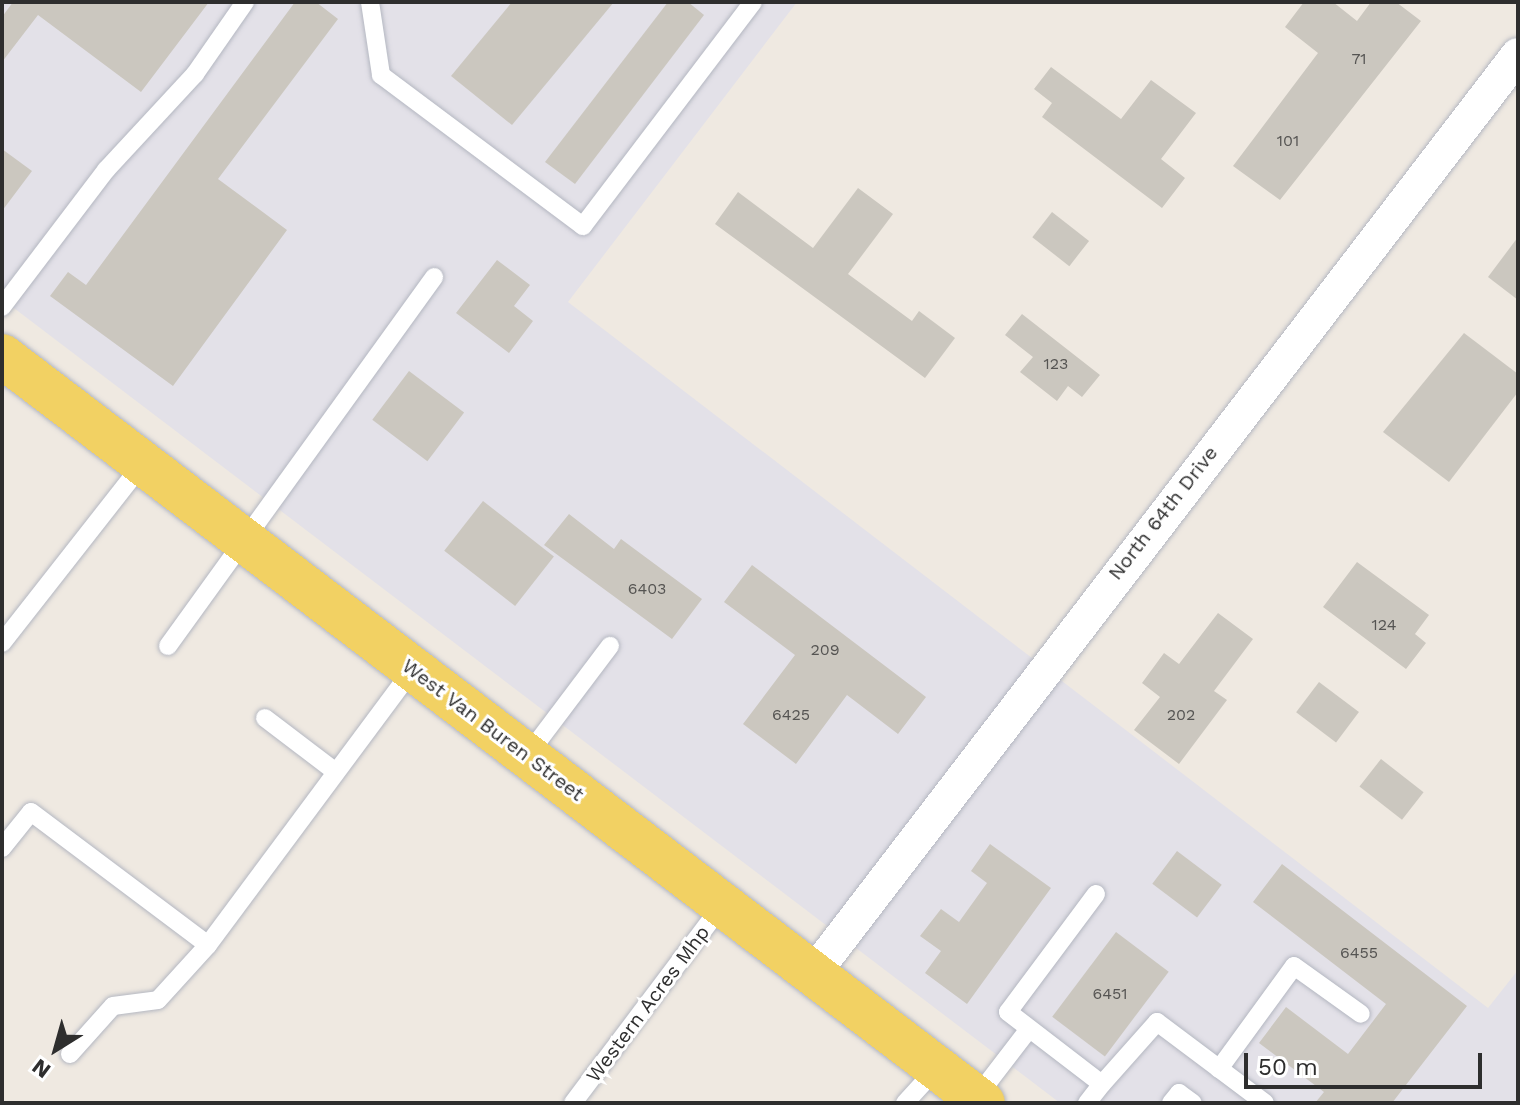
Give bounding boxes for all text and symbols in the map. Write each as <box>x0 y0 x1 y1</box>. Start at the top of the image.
house number: 71 <box>1351 49 1367 69</box>
house number: 101 <box>1277 131 1299 151</box>
house number: 123 <box>1044 354 1068 374</box>
street label: North 64th Drive <box>1103 441 1223 585</box>
house number: 6403 <box>628 579 666 599</box>
house number: 124 <box>1372 615 1396 635</box>
house number: 209 <box>810 640 840 660</box>
street label: West Van Buren Street <box>397 654 589 806</box>
house number: 6425 <box>772 705 810 725</box>
house number: 202 <box>1167 705 1195 725</box>
street label: Western Acres Mhp <box>581 921 715 1087</box>
house number: 6455 <box>1340 943 1378 963</box>
house number: 6451 <box>1092 984 1128 1004</box>
north arrow <box>16 1009 96 1089</box>
scale bar <box>1248 1037 1486 1087</box>
text: 50 m <box>1258 1053 1318 1081</box>
text: N <box>27 1054 55 1083</box>

